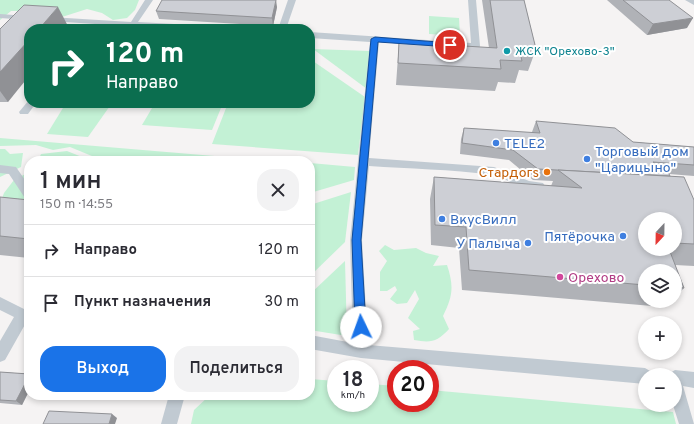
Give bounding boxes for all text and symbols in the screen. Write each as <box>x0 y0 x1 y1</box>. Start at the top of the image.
pin <box>433 28 467 62</box>
icon: arrive <box>439 34 461 56</box>
text: 120 m <box>106 37 184 73</box>
icon: right <box>40 40 92 92</box>
place label: ЖСК "Орехово-3" <box>515 44 615 60</box>
marker: ЖСК "Орехово-3" <box>502 46 512 56</box>
text: Направо <box>106 72 178 95</box>
place label: TELE2 <box>504 136 545 153</box>
marker: TELE2 <box>491 138 501 148</box>
place label: Торговый дом "Царицыно" <box>595 144 689 177</box>
marker: Торговый дом "Царицыно" <box>582 154 592 164</box>
place label: Стардогs <box>479 165 539 182</box>
text: 1 мин <box>40 167 101 197</box>
marker: Стардогs <box>542 167 552 177</box>
button: close <box>257 169 299 211</box>
text: 150 m · 14:55 <box>40 197 113 213</box>
place label: ВкусВилл <box>450 212 516 229</box>
north arrow <box>638 212 682 256</box>
map controls <box>638 212 682 412</box>
marker: ВкусВилл <box>437 214 447 224</box>
place label: Пятёрочка <box>544 229 615 246</box>
marker: Пятёрочка <box>618 231 628 241</box>
place label: У Палыча <box>456 236 520 253</box>
marker: У Палыча <box>523 238 533 248</box>
icon: right <box>40 240 62 262</box>
text: Направо <box>74 241 137 260</box>
text: 120 m <box>258 241 299 260</box>
button: layers <box>638 264 682 308</box>
place label: Орехово <box>568 270 625 287</box>
marker: Орехово <box>555 272 565 282</box>
icon: arrive <box>40 292 62 314</box>
text: Пункт назначения <box>74 293 211 312</box>
text: 30 m <box>264 293 299 312</box>
position arrow <box>340 306 382 348</box>
button: + <box>638 316 682 360</box>
button: Выход <box>40 346 166 392</box>
button: Поделиться <box>174 346 299 392</box>
speed limit sign: 20 <box>387 360 439 412</box>
text: 18 <box>343 368 363 394</box>
button: − <box>638 368 682 412</box>
text: km/h <box>341 389 365 402</box>

